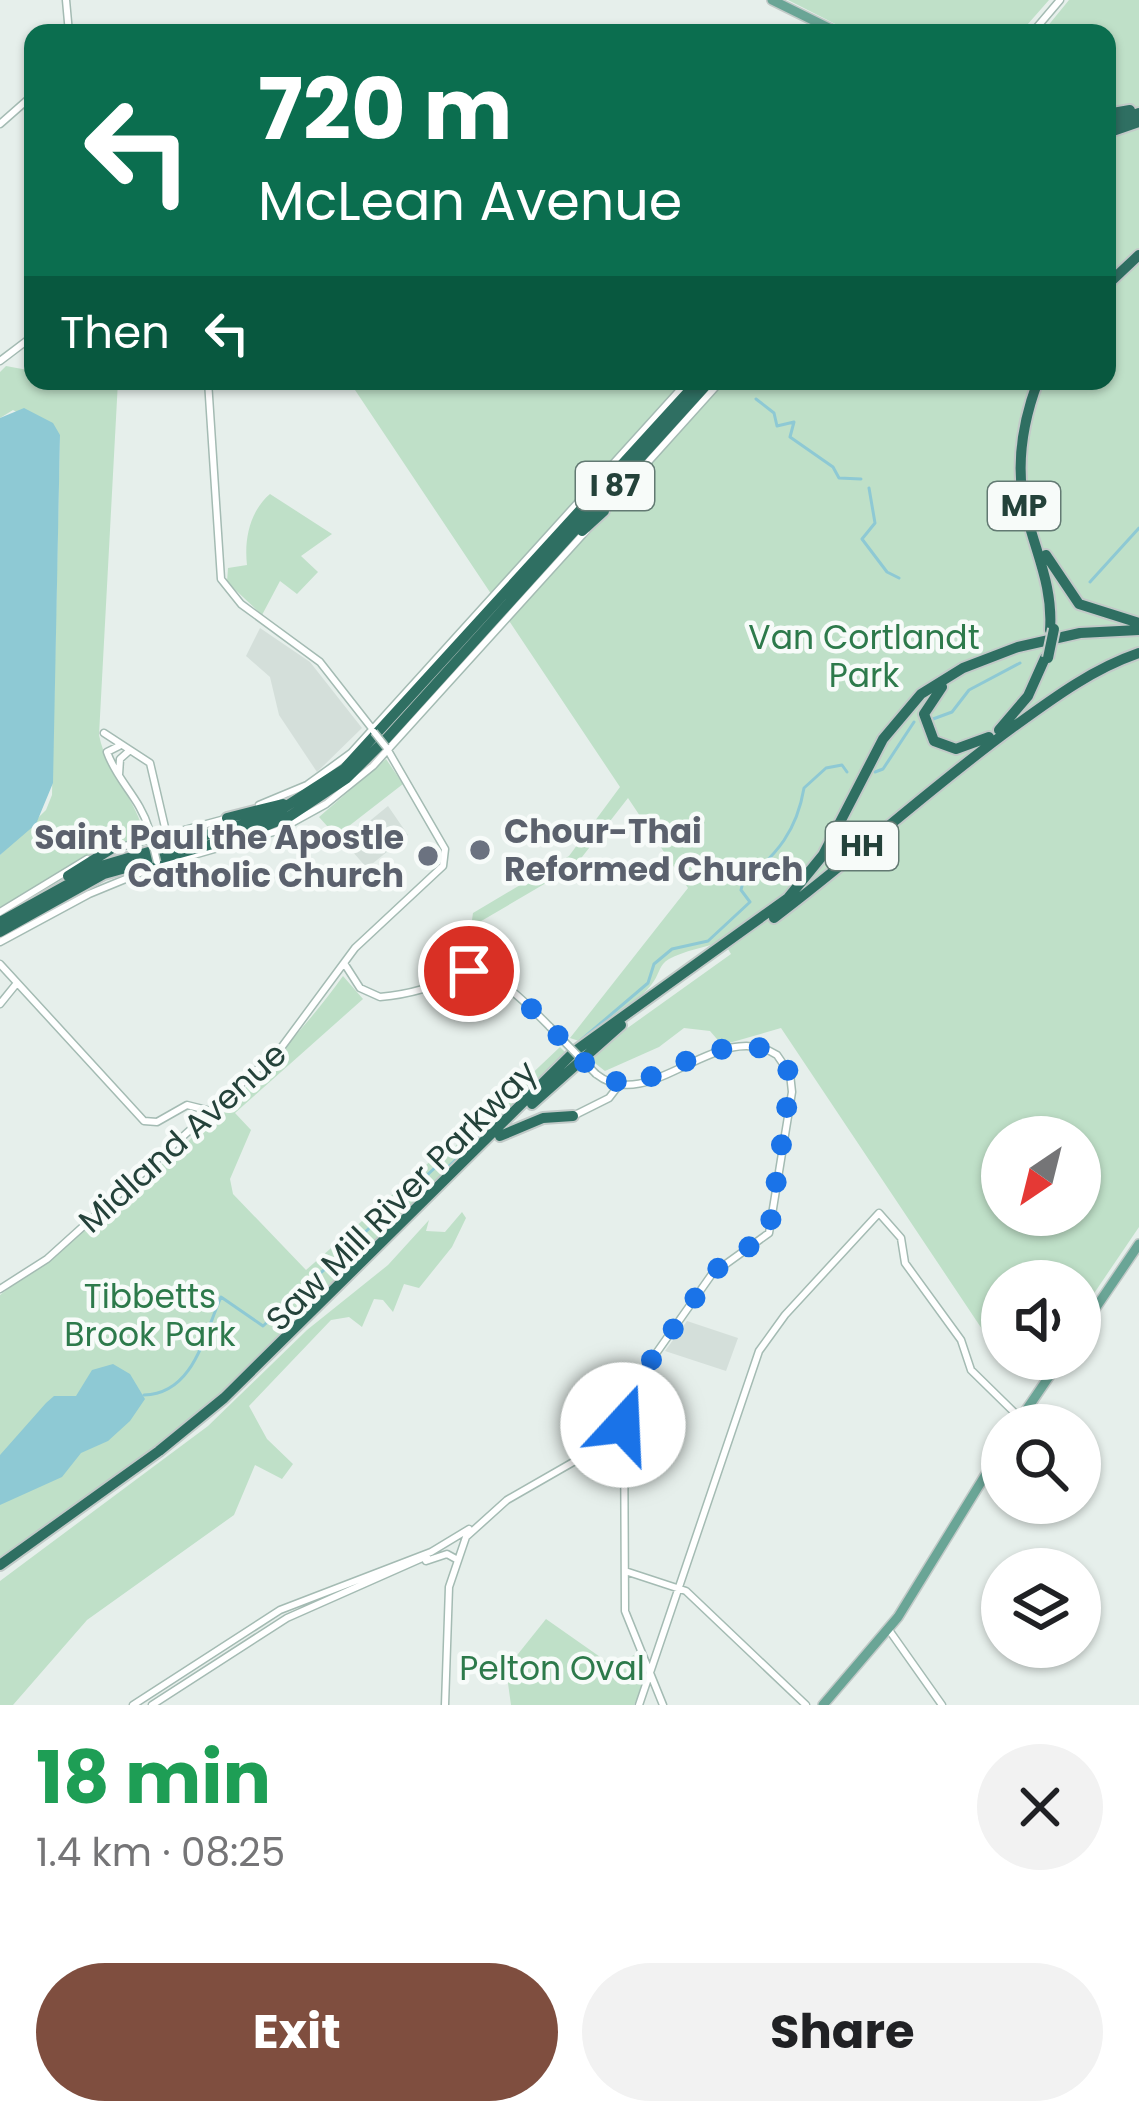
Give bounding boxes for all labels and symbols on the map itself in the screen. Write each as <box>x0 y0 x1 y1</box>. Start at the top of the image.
road number: I 87 <box>576 462 654 510</box>
road number: MP <box>988 482 1060 530</box>
park label: Van Cortlandt Park <box>748 614 980 699</box>
place label: Chour-Thai Reformed Church <box>504 808 804 893</box>
place label: Saint Paul the Apostle Catholic Church <box>34 814 404 899</box>
road number: HH <box>826 822 898 870</box>
marker: Chour-Thai Reformed Church <box>467 837 493 863</box>
marker: Saint Paul the Apostle Catholic Church <box>415 843 441 869</box>
pin <box>418 920 520 1022</box>
street label: Midland Avenue <box>68 1031 297 1244</box>
street label: Saw Mill River Parkway <box>255 1049 548 1341</box>
north arrow <box>981 1116 1101 1236</box>
park label: Tibbetts Brook Park <box>64 1273 236 1358</box>
position arrow <box>560 1362 686 1488</box>
park label: Pelton Oval <box>459 1645 645 1692</box>

